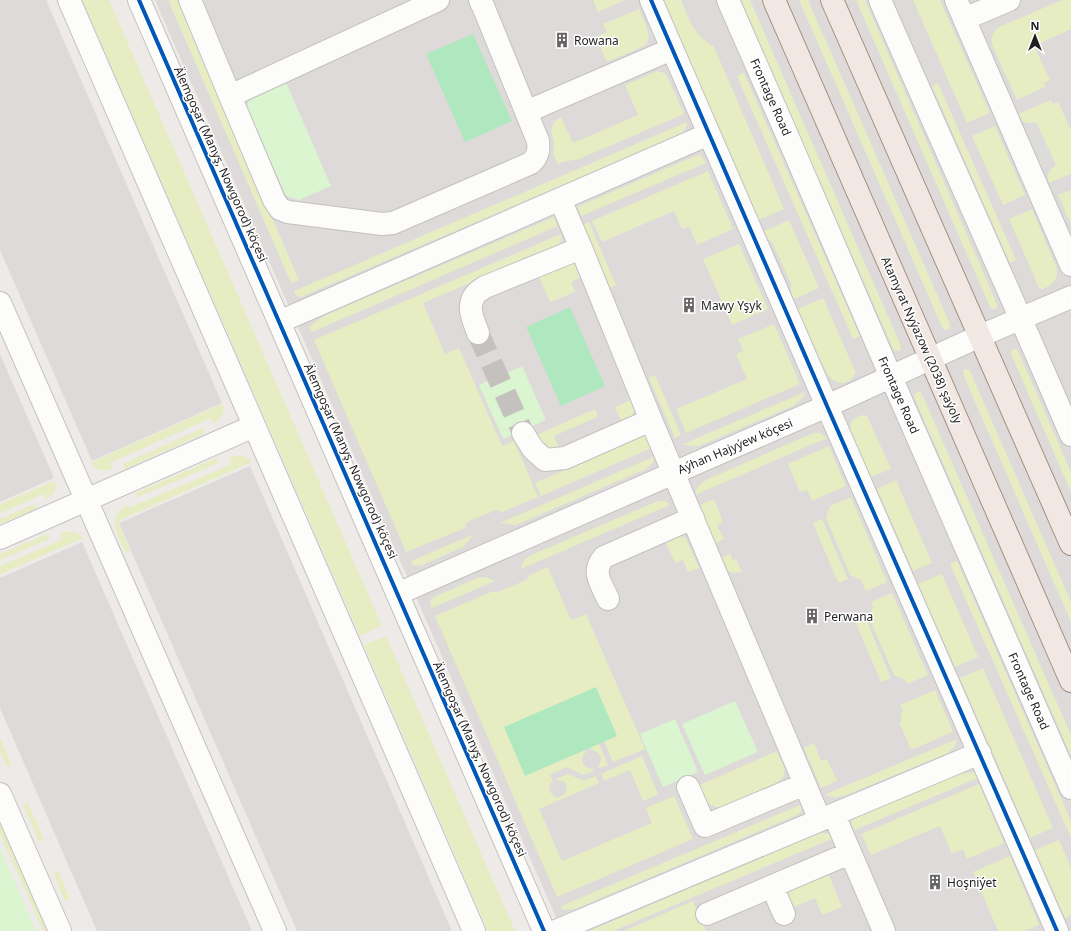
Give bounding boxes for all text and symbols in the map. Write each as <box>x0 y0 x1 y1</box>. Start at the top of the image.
north arrow <box>1015 16 1055 56</box>
text: N <box>1031 18 1039 33</box>
building icon: Rowana <box>553 31 571 49</box>
place label: Rowana <box>574 32 619 49</box>
street label: Frontage Road <box>746 56 796 138</box>
street label: Älemgoşar (Manyş, Nowgorod) köçesi <box>170 64 272 264</box>
street label: Atamyrat Nyýazow (2038) şaýoly <box>877 254 967 427</box>
building icon: Mawy Yşyk <box>680 296 698 314</box>
place label: Mawy Yşyk <box>701 297 762 314</box>
street label: Frontage Road <box>874 354 924 436</box>
street label: Älemgoşar (Manyş, Nowgorod) köçesi <box>300 361 402 561</box>
street label: Aýhan Hajyýew köçesi <box>675 414 795 478</box>
building icon: Perwana <box>803 607 821 625</box>
place label: Perwana <box>824 608 873 625</box>
street label: Frontage Road <box>1004 650 1054 732</box>
street label: Älemgoşar (Manyş, Nowgorod) köçesi <box>429 659 531 859</box>
building icon: Hoşniýet <box>926 873 944 891</box>
place label: Hoşniýet <box>947 874 997 891</box>

